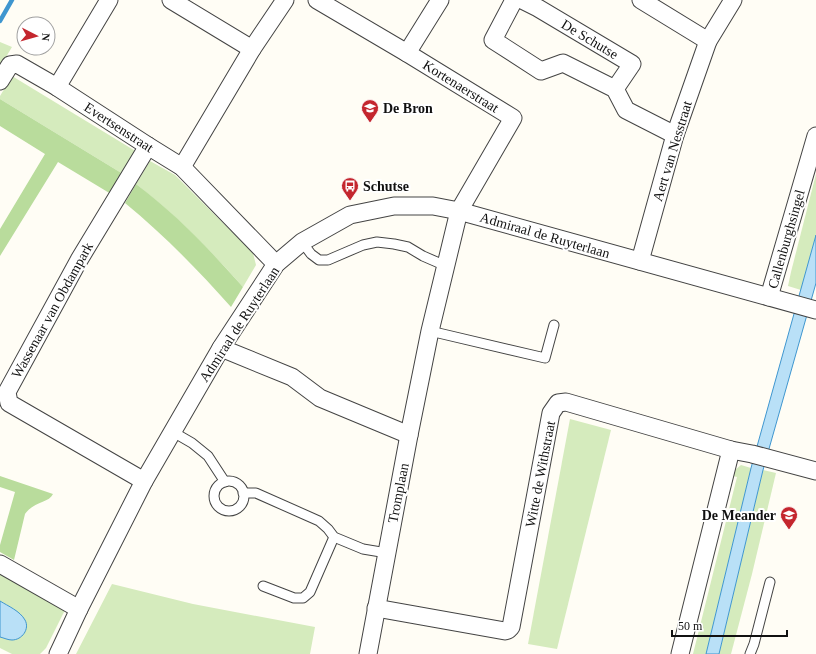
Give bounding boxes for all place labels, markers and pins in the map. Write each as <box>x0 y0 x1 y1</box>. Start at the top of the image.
school or university icon: De Bron <box>360 98 380 123</box>
place label: De Bron <box>383 101 433 116</box>
bus stop icon: Schutse <box>340 176 360 201</box>
place label: Schutse <box>363 179 409 194</box>
school or university icon: De Meander <box>779 505 799 530</box>
place label: De Meander <box>702 508 776 523</box>

